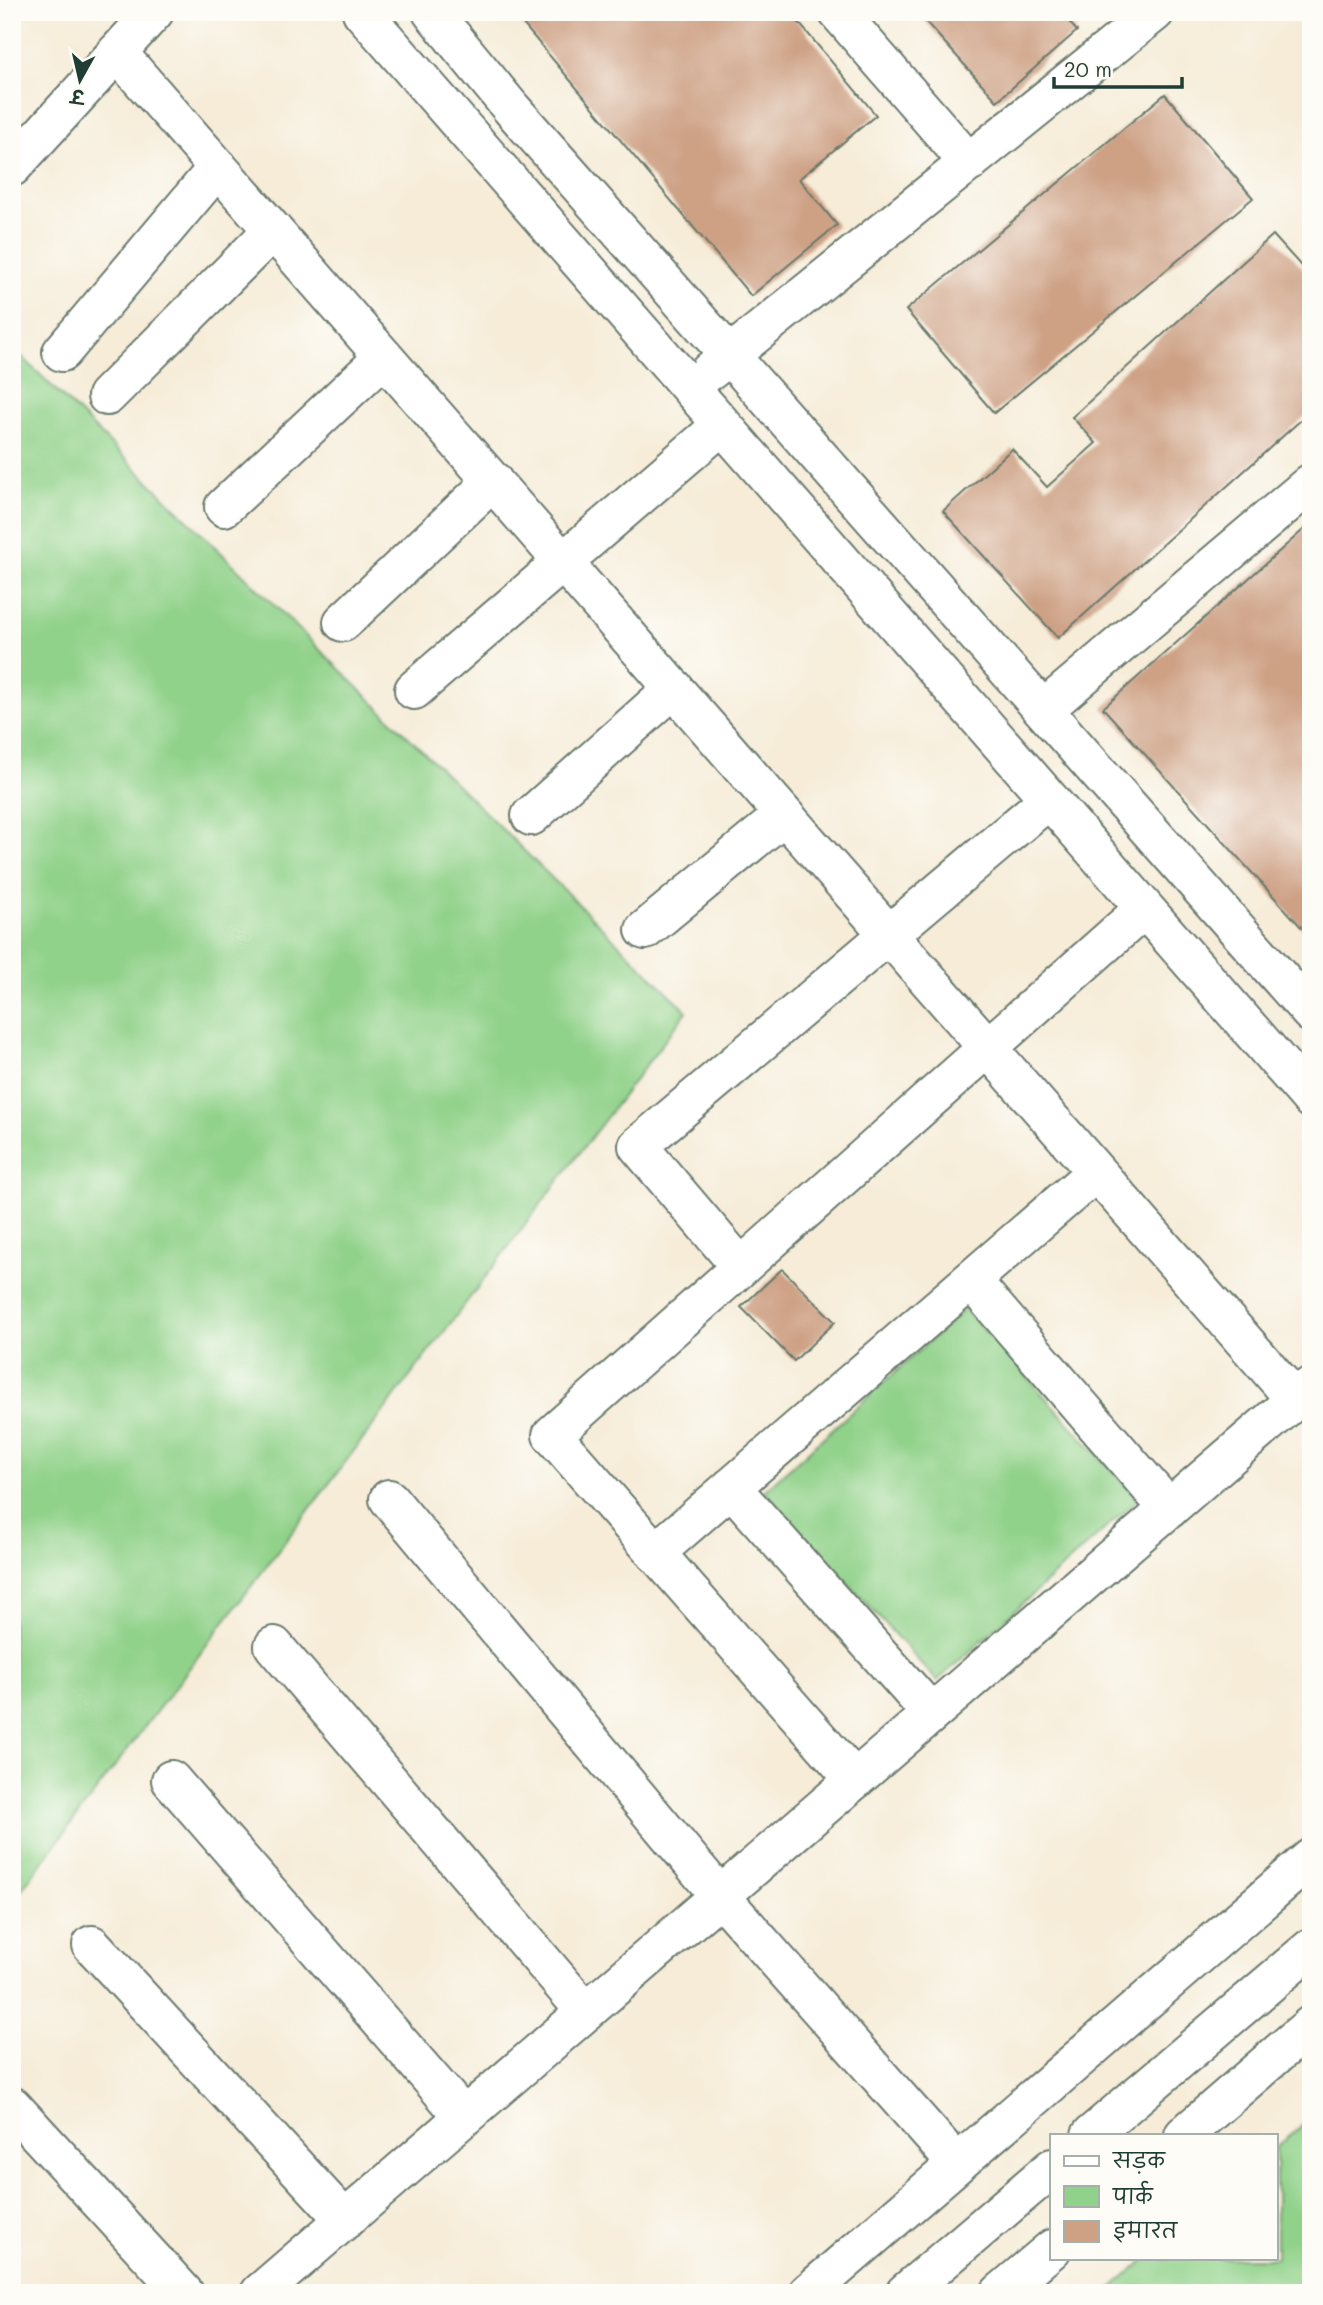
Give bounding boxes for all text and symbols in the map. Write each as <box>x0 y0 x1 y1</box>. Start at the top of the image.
north arrow <box>46 46 116 116</box>
scale bar <box>1054 46 1181 90</box>
text: 20 m <box>1064 55 1112 82</box>
text: उ <box>67 84 88 111</box>
legend <box>1050 2134 1278 2260</box>
text: सड़क <box>1112 2146 1166 2174</box>
text: पार्क <box>1112 2180 1154 2209</box>
text: इमारत <box>1113 2216 1179 2243</box>

